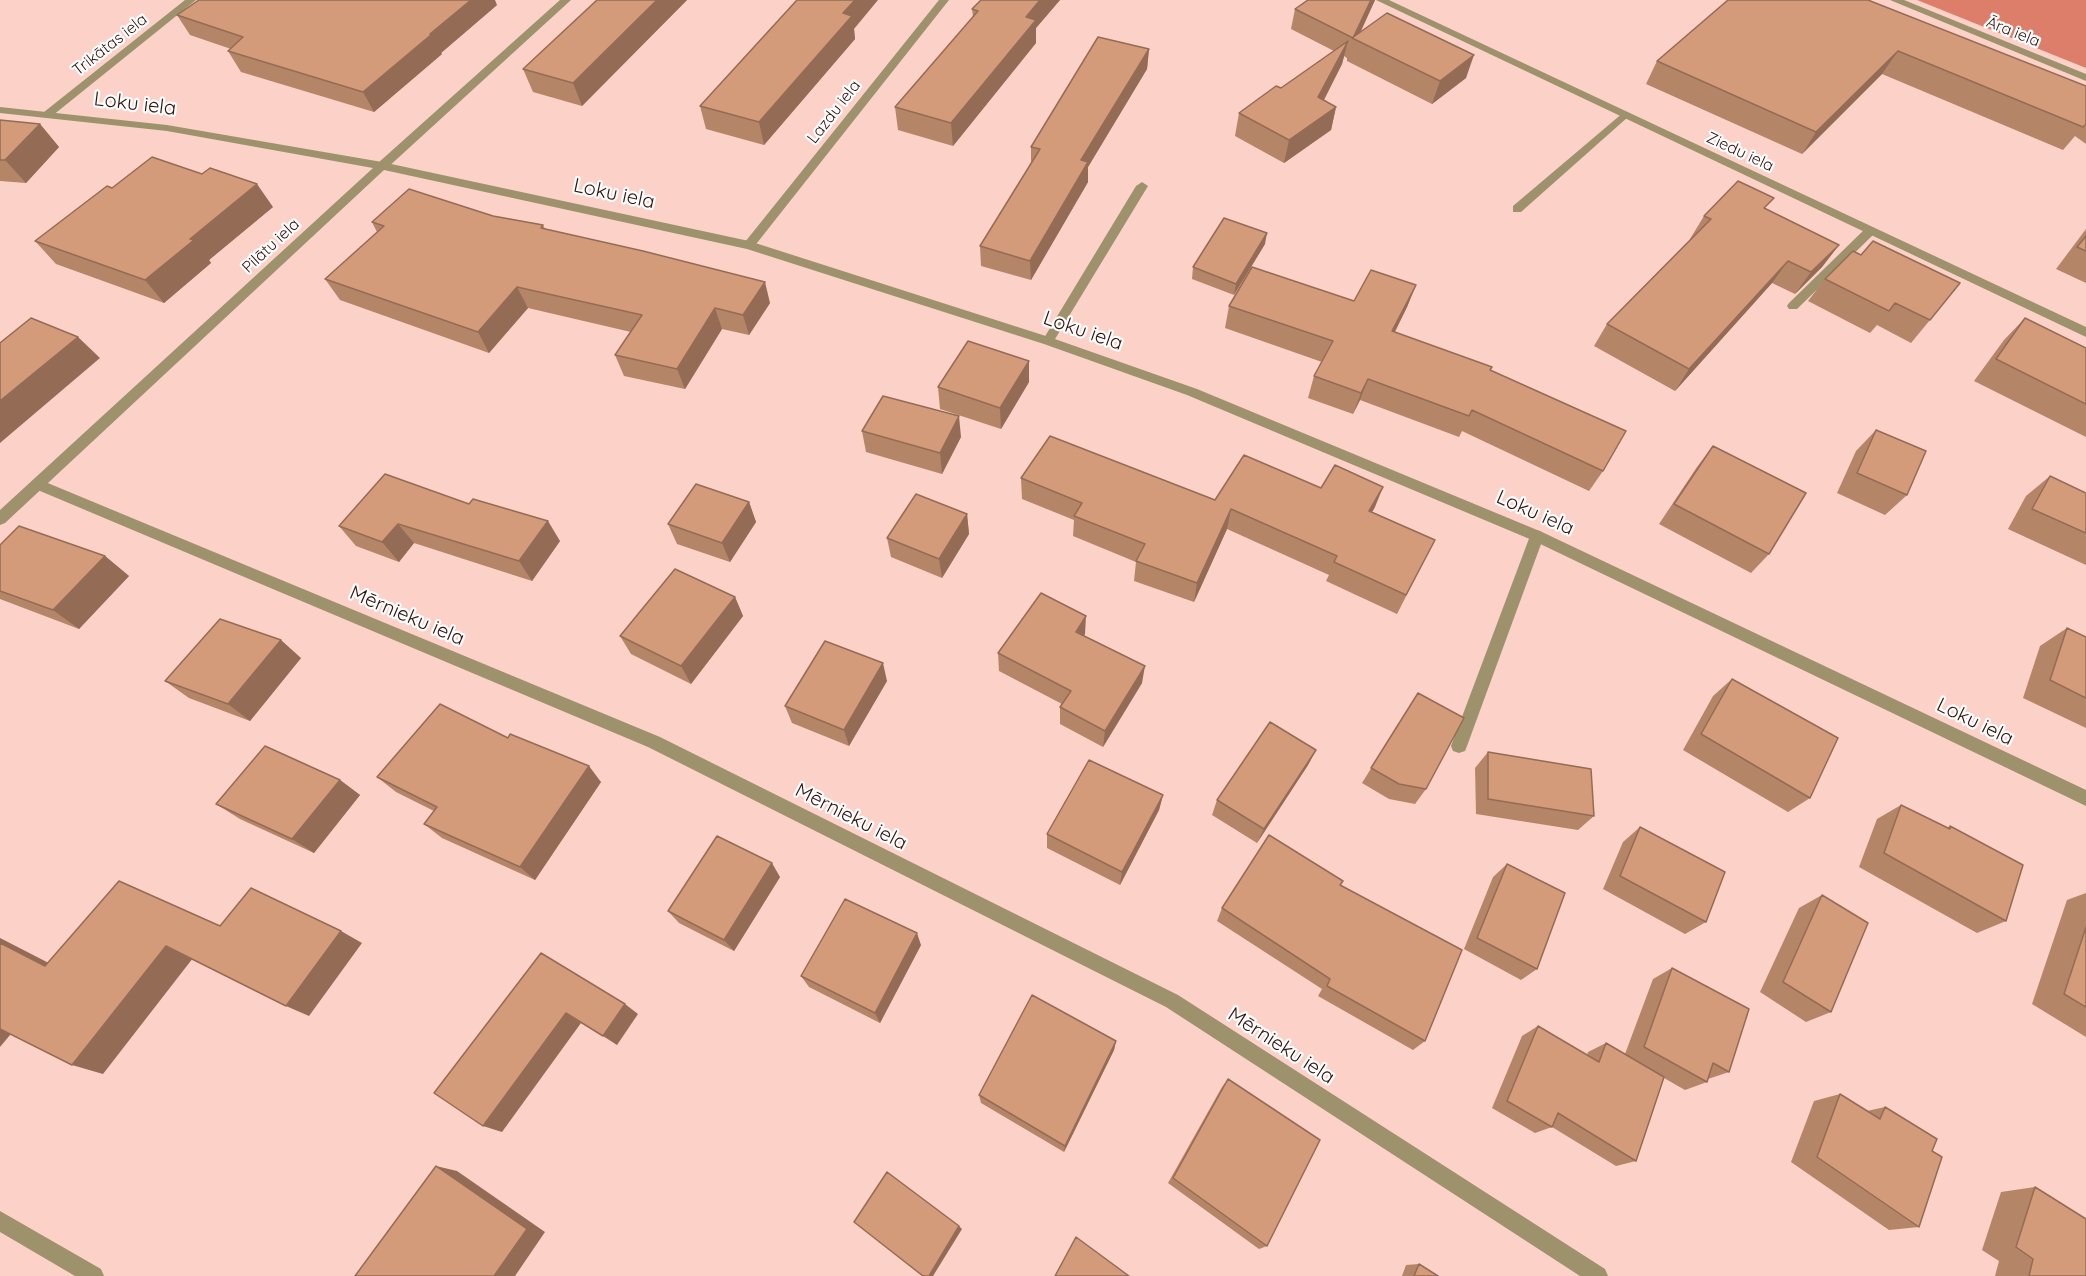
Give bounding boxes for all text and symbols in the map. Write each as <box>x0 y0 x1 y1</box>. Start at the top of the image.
street label: Trikātas iela <box>69 10 151 80</box>
street label: Āra iela <box>1983 13 2043 51</box>
street label: Lazdu iela <box>803 77 865 147</box>
street label: Loku iela <box>93 87 177 121</box>
street label: Ziedu iela <box>1703 128 1777 176</box>
street label: Loku iela <box>571 174 657 214</box>
street label: Pilātu iela <box>238 215 304 277</box>
street label: Loku iela <box>1040 306 1126 356</box>
street label: Loku iela <box>1492 485 1578 541</box>
street label: Mērnieku iela <box>346 581 468 651</box>
street label: Loku iela <box>1933 693 2017 751</box>
street label: Mērnieku iela <box>791 779 911 855</box>
street label: Mērnieku iela <box>1223 1003 1339 1089</box>

